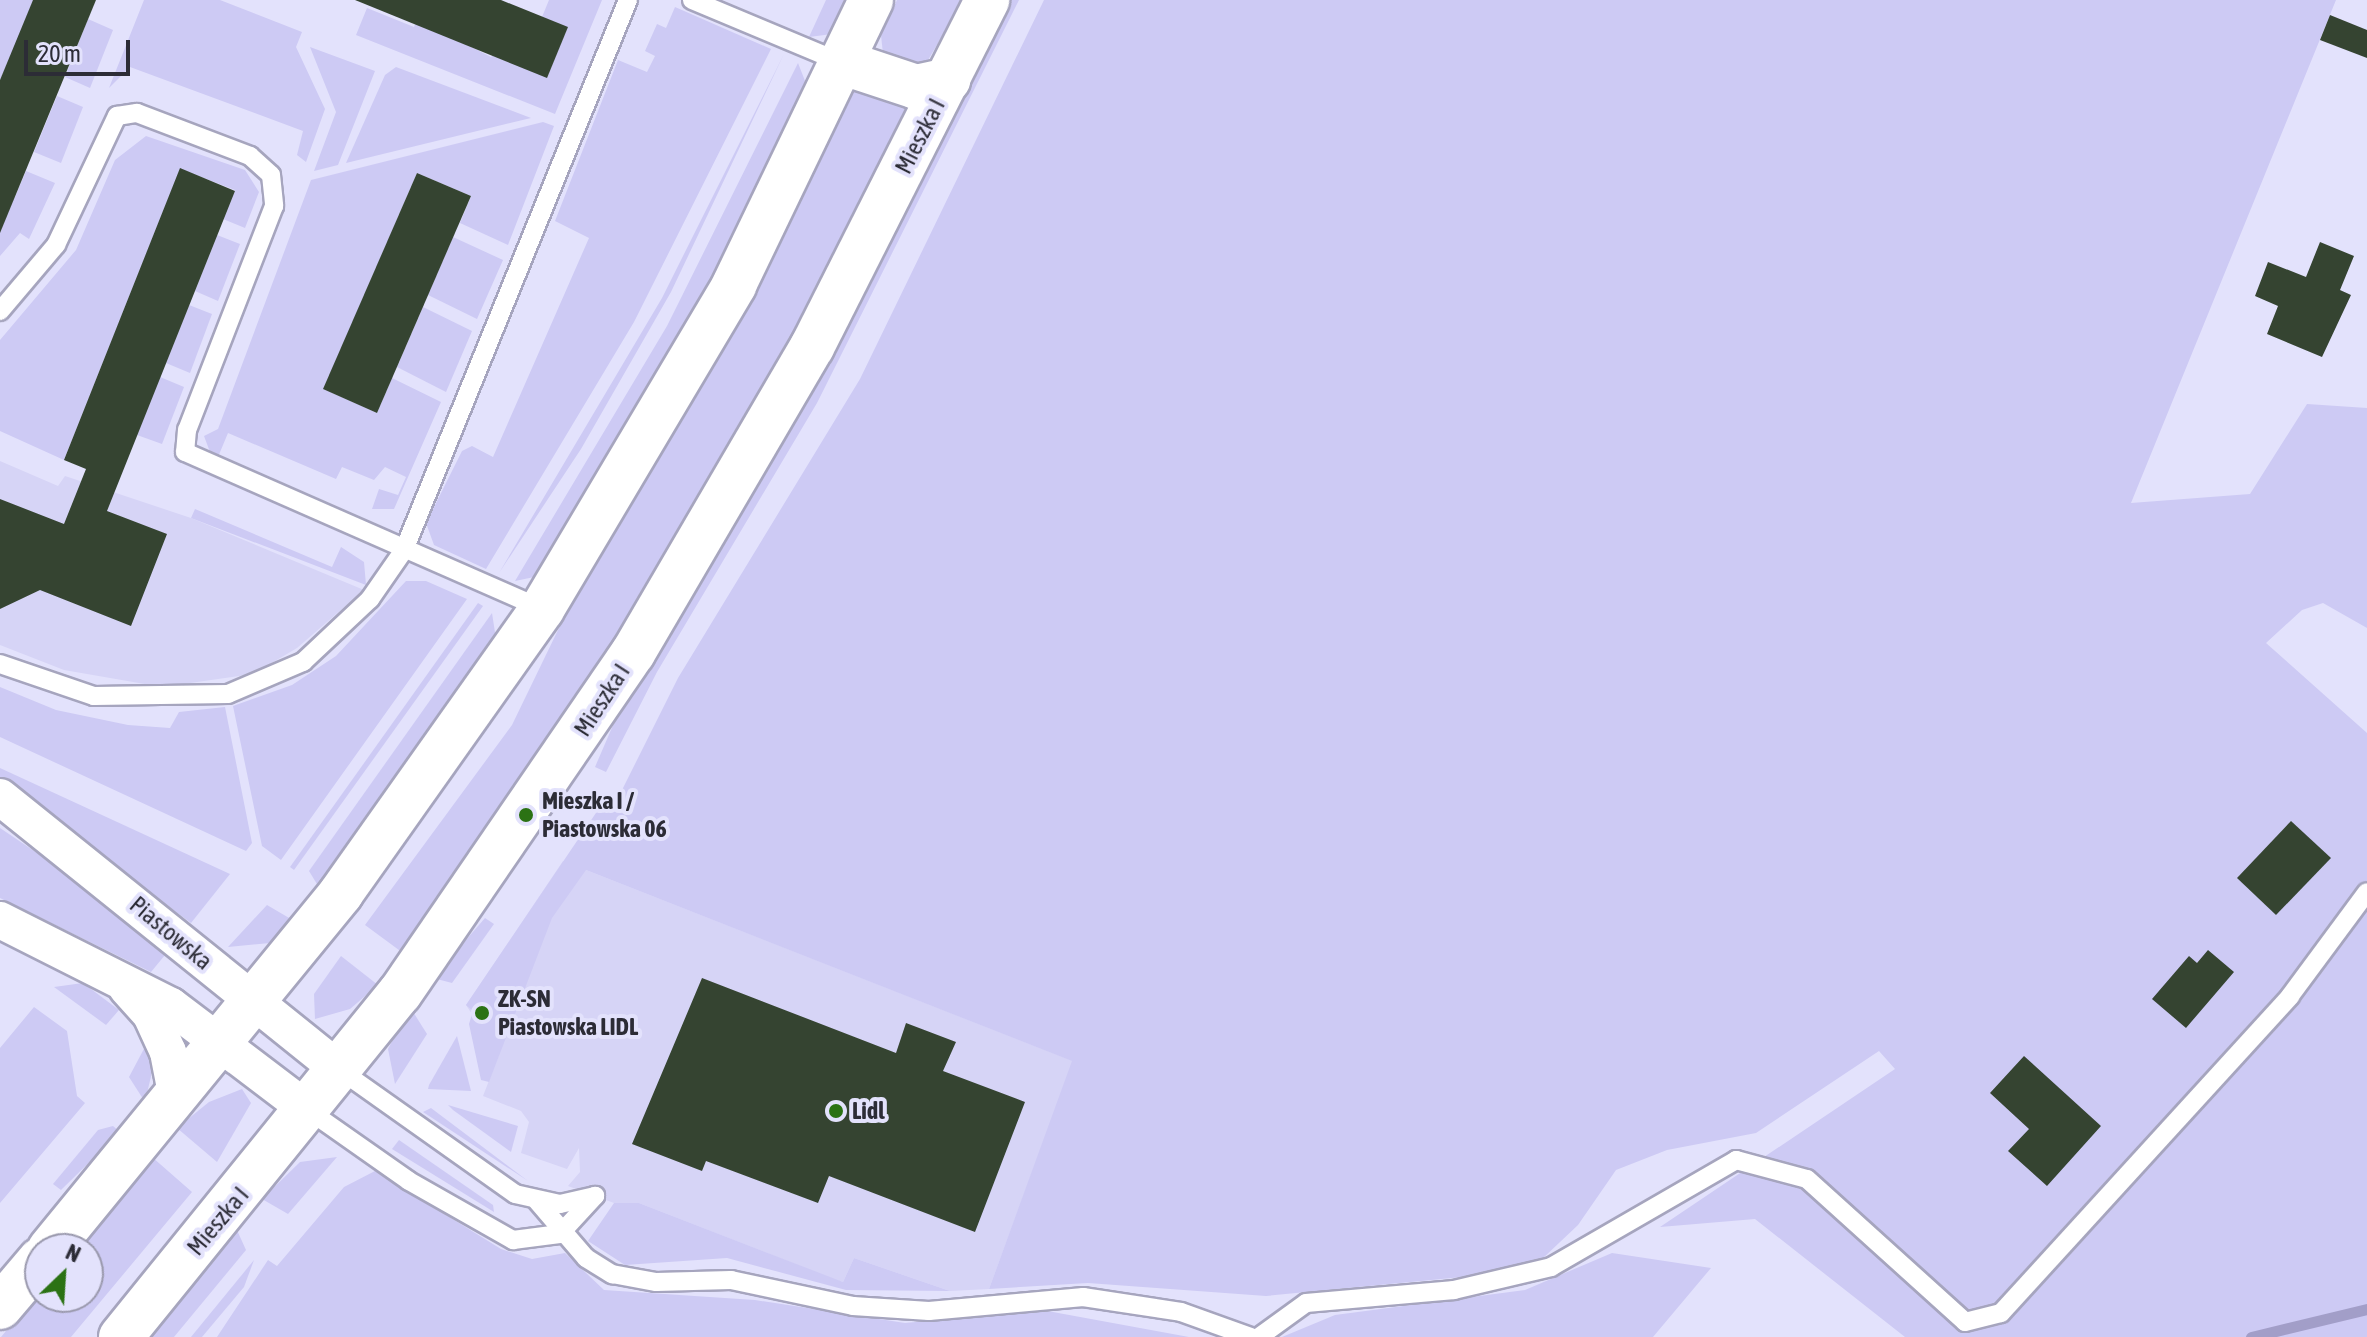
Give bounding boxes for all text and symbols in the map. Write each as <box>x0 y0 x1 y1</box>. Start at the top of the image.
scale bar <box>28 24 134 74</box>
text: 20 m <box>38 40 81 67</box>
street label: Mieszka I <box>889 93 951 179</box>
street label: Mieszka I <box>568 658 636 742</box>
place label: Mieszka I / Piastowska 06 <box>542 787 667 843</box>
marker: Mieszka I / Piastowska 06 <box>517 806 535 824</box>
street label: Piastowska <box>124 890 218 976</box>
place label: ZK-SN Piastowska LIDL <box>498 985 638 1041</box>
marker: ZK-SN Piastowska LIDL <box>473 1004 491 1022</box>
place label: Lidl <box>852 1097 885 1125</box>
marker: Lidl <box>827 1102 845 1120</box>
street label: Mieszka I <box>181 1181 255 1261</box>
north arrow <box>24 1233 104 1313</box>
text: N <box>62 1239 85 1268</box>

